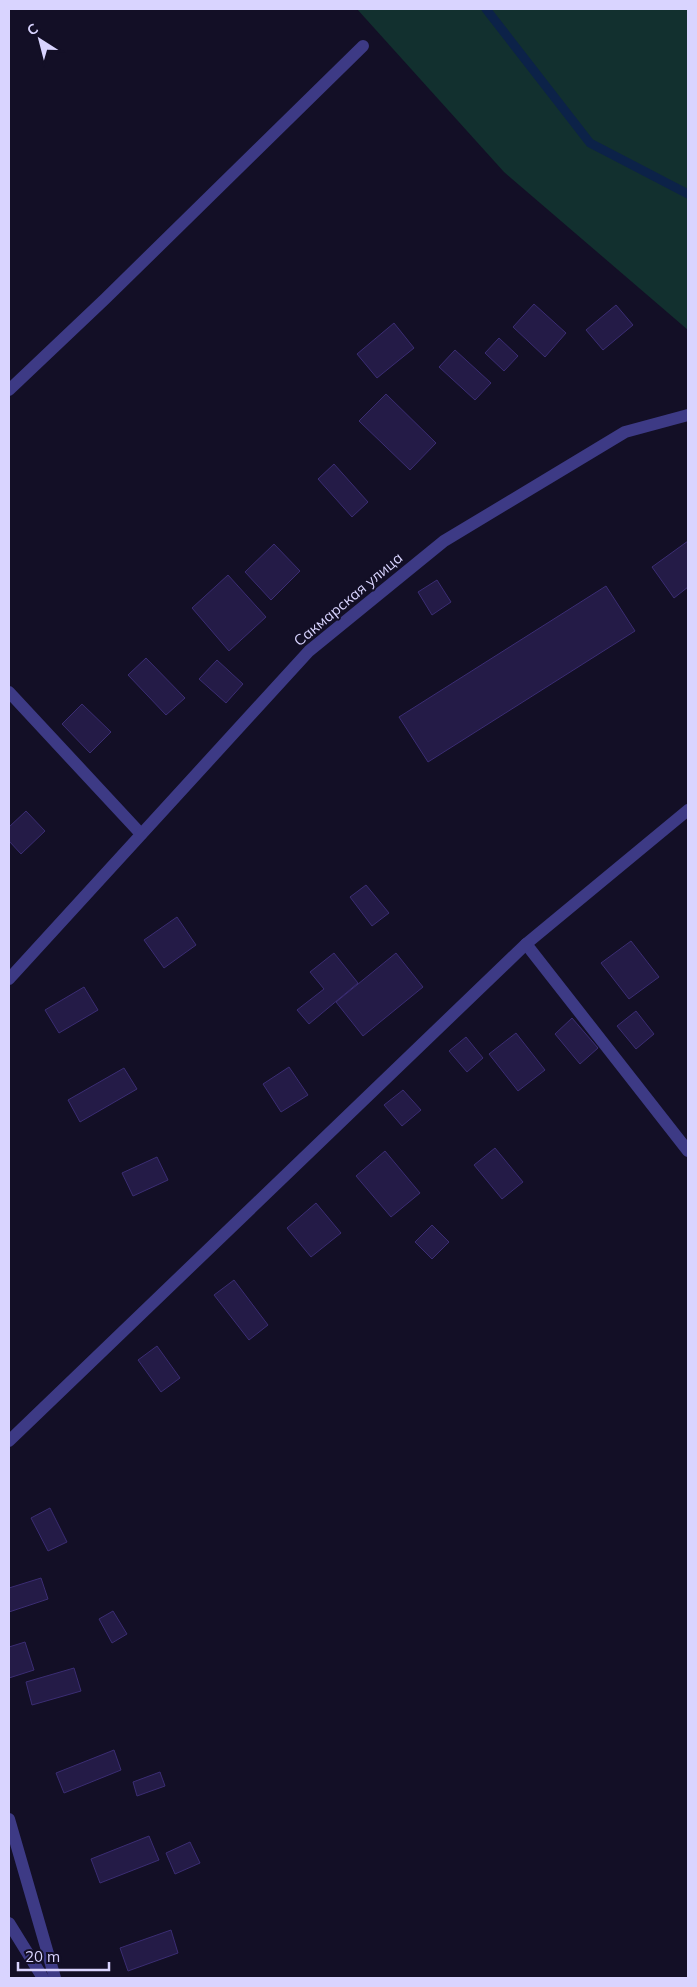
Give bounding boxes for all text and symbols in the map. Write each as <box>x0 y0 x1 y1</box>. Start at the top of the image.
north arrow <box>15 15 65 65</box>
text: С <box>23 19 42 40</box>
street label: Сакмарская улица <box>290 548 406 650</box>
scale bar <box>18 1940 109 1972</box>
text: 20 m <box>25 1947 60 1966</box>

